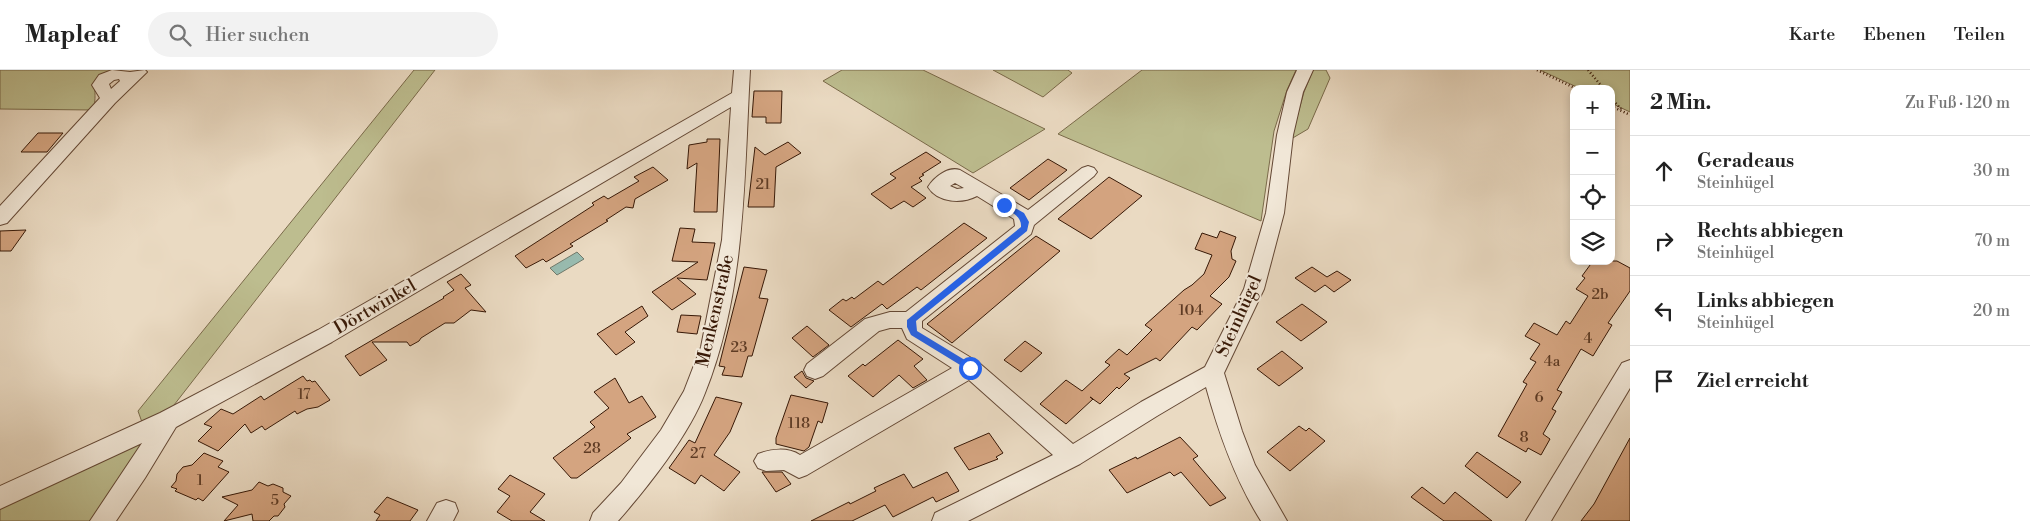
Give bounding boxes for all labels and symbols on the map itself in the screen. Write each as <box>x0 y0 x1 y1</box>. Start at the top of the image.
house number: 21 <box>755 175 771 194</box>
route end <box>993 194 1016 217</box>
street label: Menkenstraße <box>691 252 739 370</box>
street label: Steinhügel <box>1211 271 1267 360</box>
street label: Dörtwinkel <box>330 274 421 340</box>
house number: 2b <box>1591 285 1609 304</box>
house number: 104 <box>1179 301 1204 320</box>
house number: 4 <box>1584 329 1593 348</box>
house number: 23 <box>731 338 747 357</box>
house number: 4a <box>1544 352 1561 371</box>
route start <box>959 357 982 380</box>
house number: 17 <box>297 385 311 404</box>
house number: 6 <box>1534 388 1544 407</box>
house number: 118 <box>788 414 810 433</box>
house number: 8 <box>1519 428 1529 447</box>
house number: 28 <box>583 439 601 458</box>
house number: 27 <box>690 444 706 463</box>
house number: 1 <box>197 471 204 490</box>
house number: 5 <box>271 491 279 510</box>

